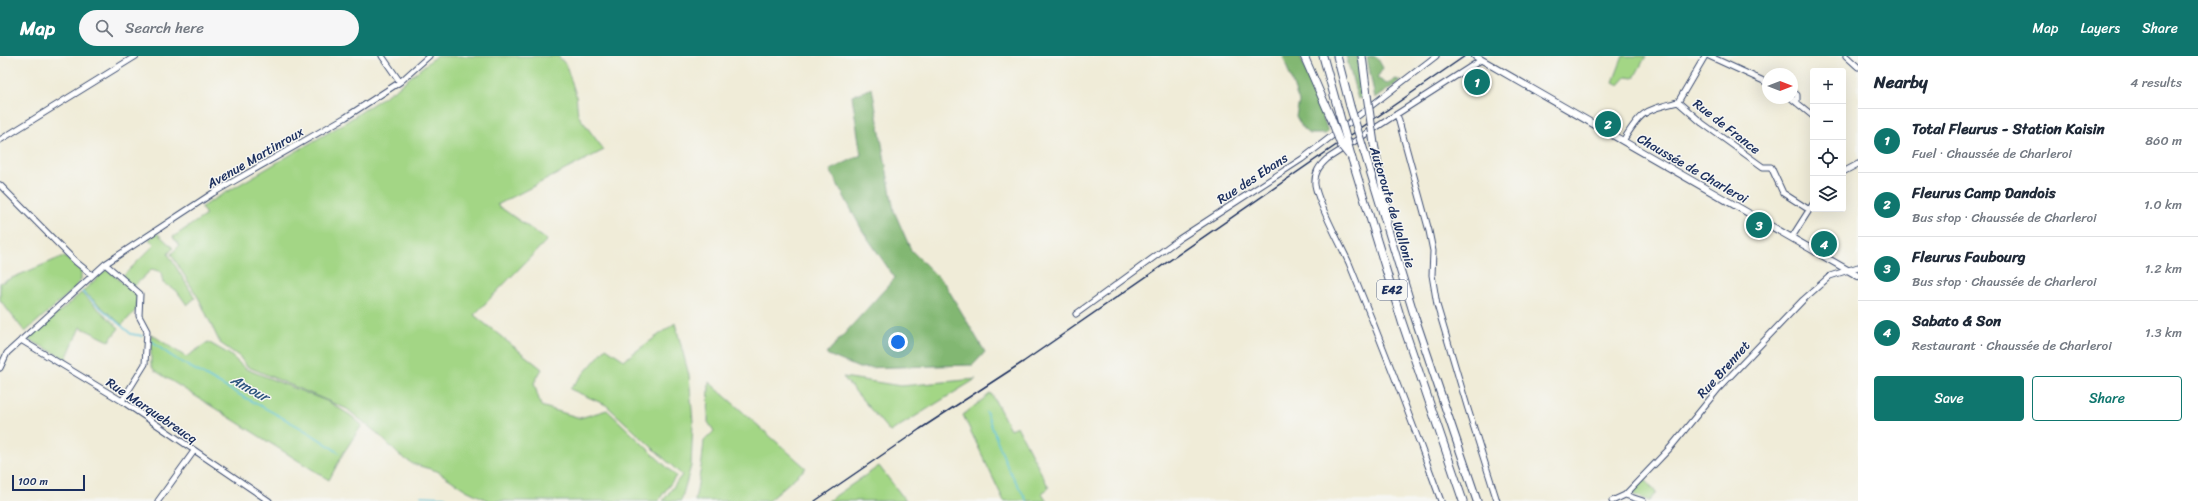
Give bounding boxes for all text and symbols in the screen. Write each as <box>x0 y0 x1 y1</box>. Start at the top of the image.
search box <box>79 10 359 46</box>
text: Map <box>20 12 55 45</box>
text: Search here <box>125 15 204 41</box>
text: Map <box>2033 16 2058 41</box>
text: Layers <box>2080 16 2120 41</box>
text: Share <box>2142 16 2178 41</box>
icon: search <box>93 17 115 39</box>
pin: 1 <box>1464 67 1490 97</box>
text: Nearby <box>1874 67 1928 97</box>
north arrow <box>1762 68 1798 104</box>
map controls <box>1810 68 1846 212</box>
button: + <box>1810 68 1846 104</box>
text: 4 results <box>2130 71 2182 94</box>
street label: Rue de France <box>1688 93 1766 160</box>
button: − <box>1810 104 1846 140</box>
pin: 2 <box>1595 109 1621 139</box>
text: Total Fleurus - Station Kaisin <box>1912 116 2105 142</box>
street label: Avenue Martinroux <box>201 120 309 195</box>
street label: Chaussée de Charleroi <box>1633 127 1753 210</box>
text: 1 <box>1884 129 1890 152</box>
text: 860 m <box>2145 129 2182 152</box>
button: locate <box>1810 140 1846 176</box>
text: Fuel · Chaussée de Charleroi <box>1912 142 2072 165</box>
street label: Autoroute de Wallonie <box>1363 143 1422 271</box>
street label: Rue des Ebans <box>1212 147 1293 210</box>
button: layers <box>1810 176 1846 212</box>
text: Fleurus Camp Dandois <box>1912 180 2056 206</box>
text: 2 <box>1883 193 1891 216</box>
text: 1.0 km <box>2144 193 2182 216</box>
text: Bus stop · Chaussée de Charleroi <box>1912 206 2097 229</box>
pin: 3 <box>1746 210 1772 240</box>
pin: 4 <box>1811 229 1837 259</box>
text: Fleurus Faubourg <box>1912 244 2026 270</box>
text: 3 <box>1883 257 1891 280</box>
text: 1.2 km <box>2145 257 2182 280</box>
text: Bus stop · Chaussée de Charleroi <box>1912 270 2097 293</box>
road number: E42 <box>1377 280 1407 300</box>
text: Sabato & Son <box>1912 308 2001 334</box>
text: 4 <box>1883 321 1891 344</box>
text: 1.3 km <box>2145 321 2182 344</box>
your location <box>888 332 908 352</box>
text: Restaurant · Chaussée de Charleroi <box>1912 334 2112 357</box>
street label: Rue Brennet <box>1691 335 1756 404</box>
water label: Amour <box>225 367 276 411</box>
street label: Rue Marquebreucq <box>101 371 203 450</box>
button: Save <box>1874 376 2024 421</box>
button: Share <box>2032 376 2182 421</box>
text: 100 m <box>18 472 48 491</box>
scale bar <box>12 473 85 492</box>

